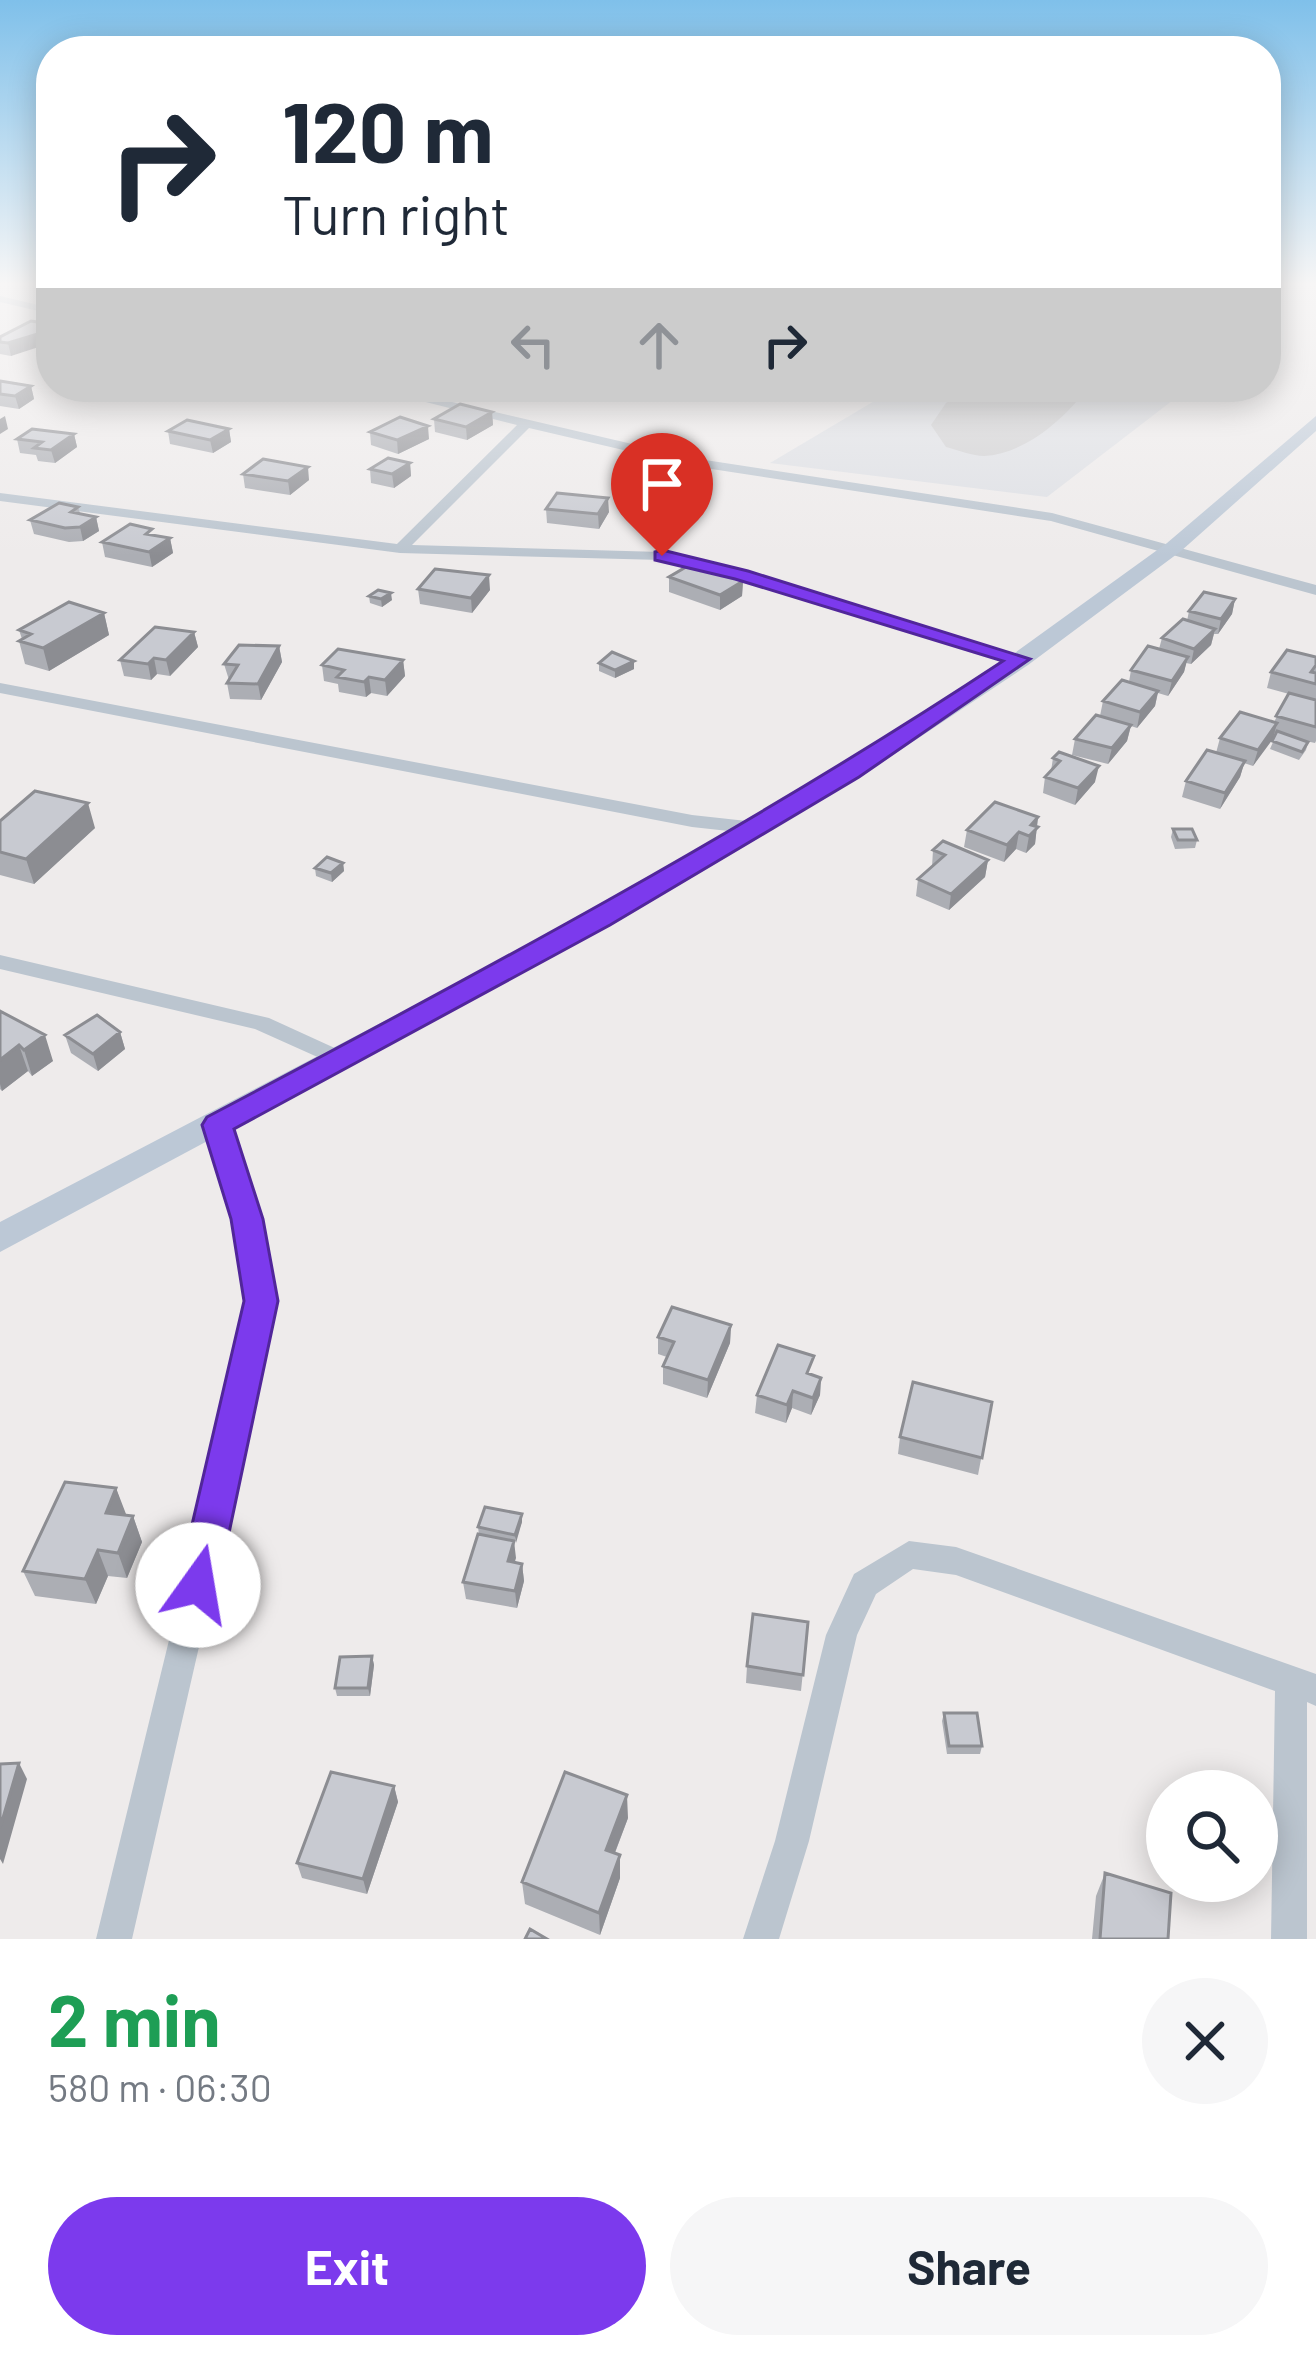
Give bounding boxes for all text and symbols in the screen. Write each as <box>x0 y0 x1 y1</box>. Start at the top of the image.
text: 120 m <box>282 79 494 180</box>
icon: right <box>84 84 240 240</box>
text: Turn right <box>282 181 510 246</box>
icon: left <box>500 312 566 378</box>
icon: ahead <box>626 312 692 378</box>
icon: right <box>752 312 818 378</box>
pin <box>611 433 713 556</box>
icon: arrive <box>629 451 695 517</box>
position arrow <box>135 1522 261 1648</box>
map controls <box>1146 1770 1278 1902</box>
button: search <box>1146 1770 1278 1902</box>
text: 2 min <box>48 1975 221 2061</box>
button: close <box>1142 1978 1268 2104</box>
text: 580 m · 06:30 <box>48 2063 272 2110</box>
button: Exit <box>48 2197 646 2335</box>
button: Share <box>670 2197 1268 2335</box>

